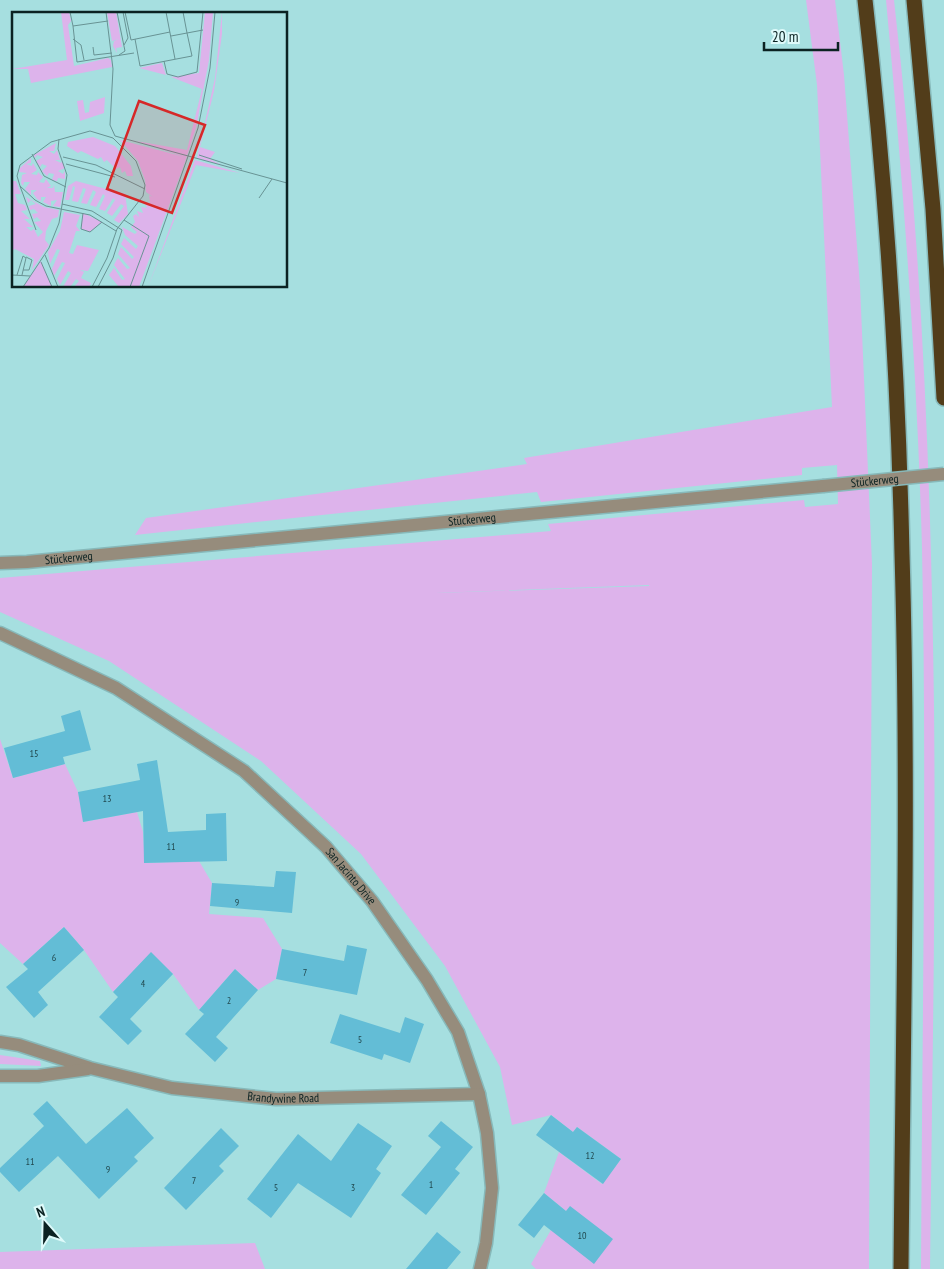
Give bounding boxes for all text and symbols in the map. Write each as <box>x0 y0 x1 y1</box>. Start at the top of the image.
inset map <box>12 12 288 288</box>
scale bar <box>764 20 838 52</box>
text: 20 m <box>772 27 798 46</box>
street label: Stückerweg <box>850 471 899 490</box>
street label: Stückerweg <box>447 509 496 529</box>
street label: Stückerweg <box>44 548 93 567</box>
house number: 15 <box>30 747 39 760</box>
house number: 13 <box>103 792 112 805</box>
house number: 11 <box>167 840 176 853</box>
street label: San Jacinto Drive <box>323 844 380 907</box>
house number: 9 <box>235 896 239 909</box>
house number: 6 <box>52 951 57 964</box>
house number: 7 <box>303 966 307 979</box>
house number: 4 <box>141 977 146 990</box>
house number: 2 <box>227 994 231 1007</box>
house number: 5 <box>358 1033 362 1046</box>
street label: Brandywine Road <box>247 1088 319 1106</box>
house number: 12 <box>586 1149 595 1162</box>
house number: 11 <box>26 1155 35 1168</box>
house number: 9 <box>106 1163 110 1176</box>
house number: 7 <box>192 1174 196 1187</box>
house number: 1 <box>429 1178 433 1191</box>
house number: 5 <box>274 1181 278 1194</box>
house number: 3 <box>351 1181 355 1194</box>
north arrow <box>20 1199 70 1249</box>
text: N <box>34 1202 47 1222</box>
house number: 10 <box>578 1229 587 1242</box>

